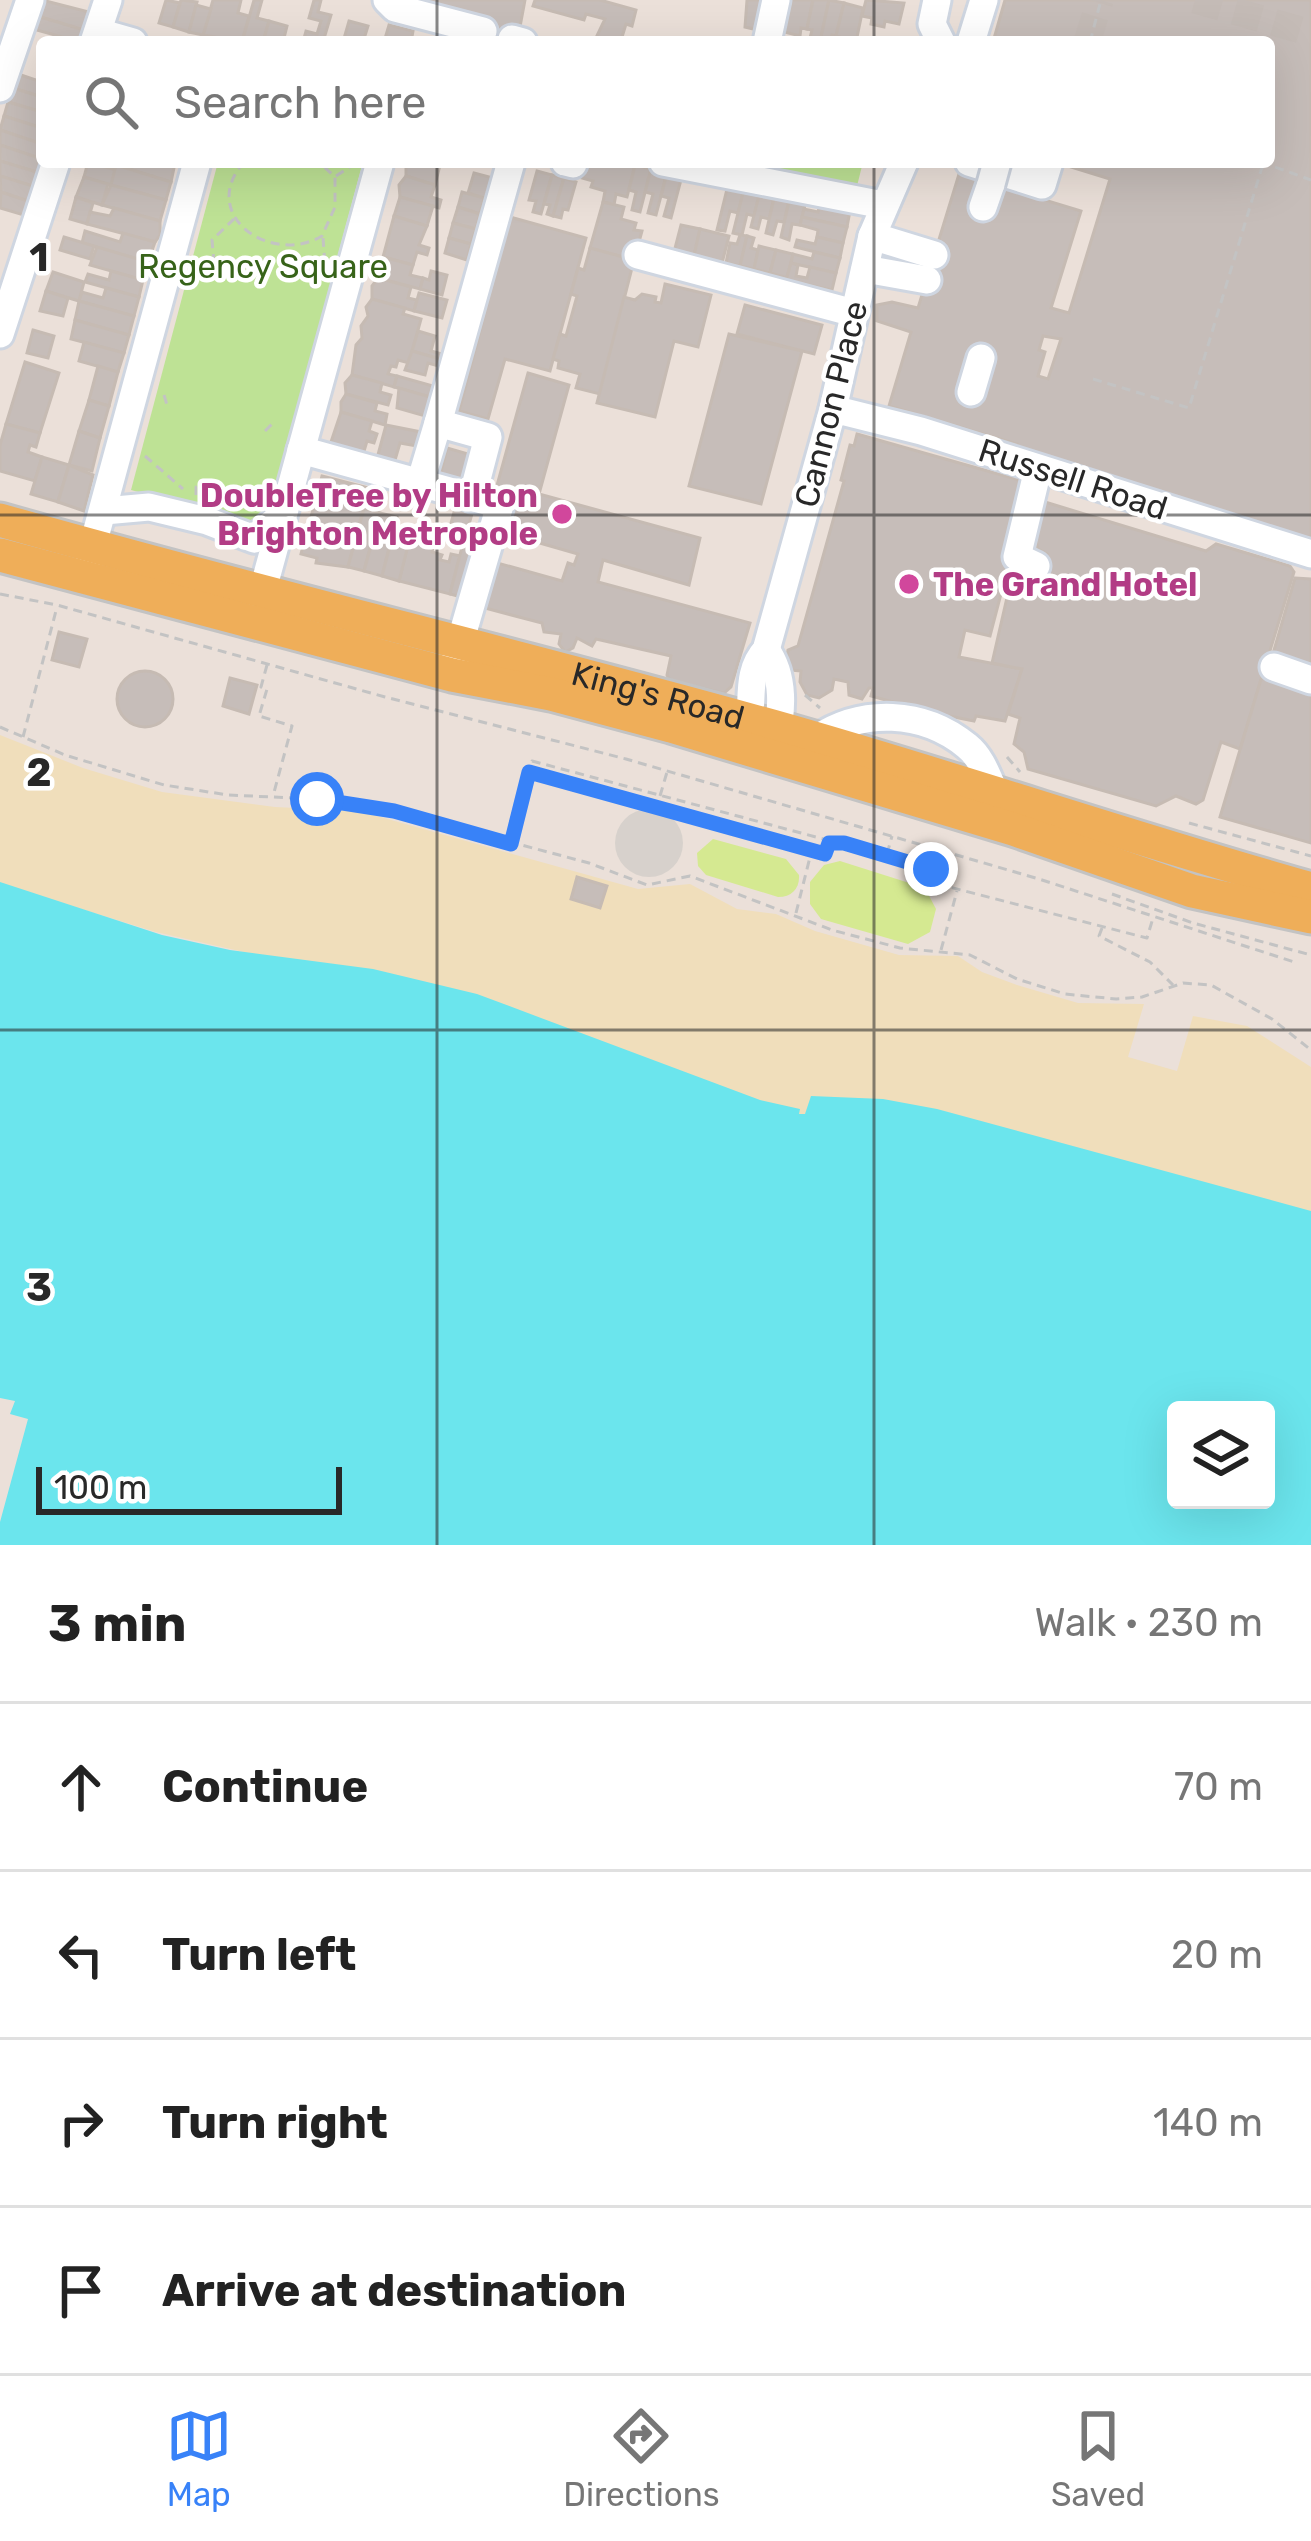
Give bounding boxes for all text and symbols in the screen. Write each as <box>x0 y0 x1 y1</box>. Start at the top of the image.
search box <box>36 36 1275 168</box>
icon: search <box>78 69 144 135</box>
text: Search here <box>174 76 426 129</box>
text: 1 <box>29 235 49 281</box>
park label: Regency Square <box>138 247 388 286</box>
street label: Cannon Place <box>787 297 875 511</box>
street label: Russell Road <box>974 430 1172 528</box>
place label: DoubleTree by Hilton Brighton Metropole <box>200 476 538 553</box>
marker: DoubleTree by Hilton Brighton Metropole <box>549 501 575 527</box>
place label: The Grand Hotel <box>933 565 1197 604</box>
marker: The Grand Hotel <box>896 571 922 597</box>
street label: King's Road <box>568 653 749 737</box>
text: 2 <box>26 750 52 796</box>
route start <box>290 772 344 826</box>
route end <box>904 842 958 896</box>
text: 3 <box>26 1265 52 1311</box>
map controls <box>1167 1401 1275 1509</box>
button: layers <box>1167 1401 1275 1509</box>
scale bar <box>36 1461 342 1514</box>
text: 100 m <box>54 1468 147 1507</box>
text: 3 min <box>48 1593 187 1654</box>
text: Walk · 230 m <box>1035 1600 1263 1646</box>
icon: ahead <box>48 1754 114 1820</box>
text: Continue <box>162 1760 368 1813</box>
text: 70 m <box>1174 1764 1263 1810</box>
icon: left <box>48 1922 114 1988</box>
text: Turn left <box>162 1928 356 1981</box>
text: 20 m <box>1171 1932 1263 1978</box>
icon: right <box>48 2090 114 2156</box>
text: Turn right <box>162 2096 388 2149</box>
text: 140 m <box>1153 2100 1263 2146</box>
icon: arrive <box>48 2258 114 2324</box>
text: Arrive at destination <box>162 2264 627 2317</box>
tab: Map <box>166 2403 232 2514</box>
tab: Directions <box>563 2403 720 2514</box>
tab: Saved <box>1051 2403 1145 2514</box>

